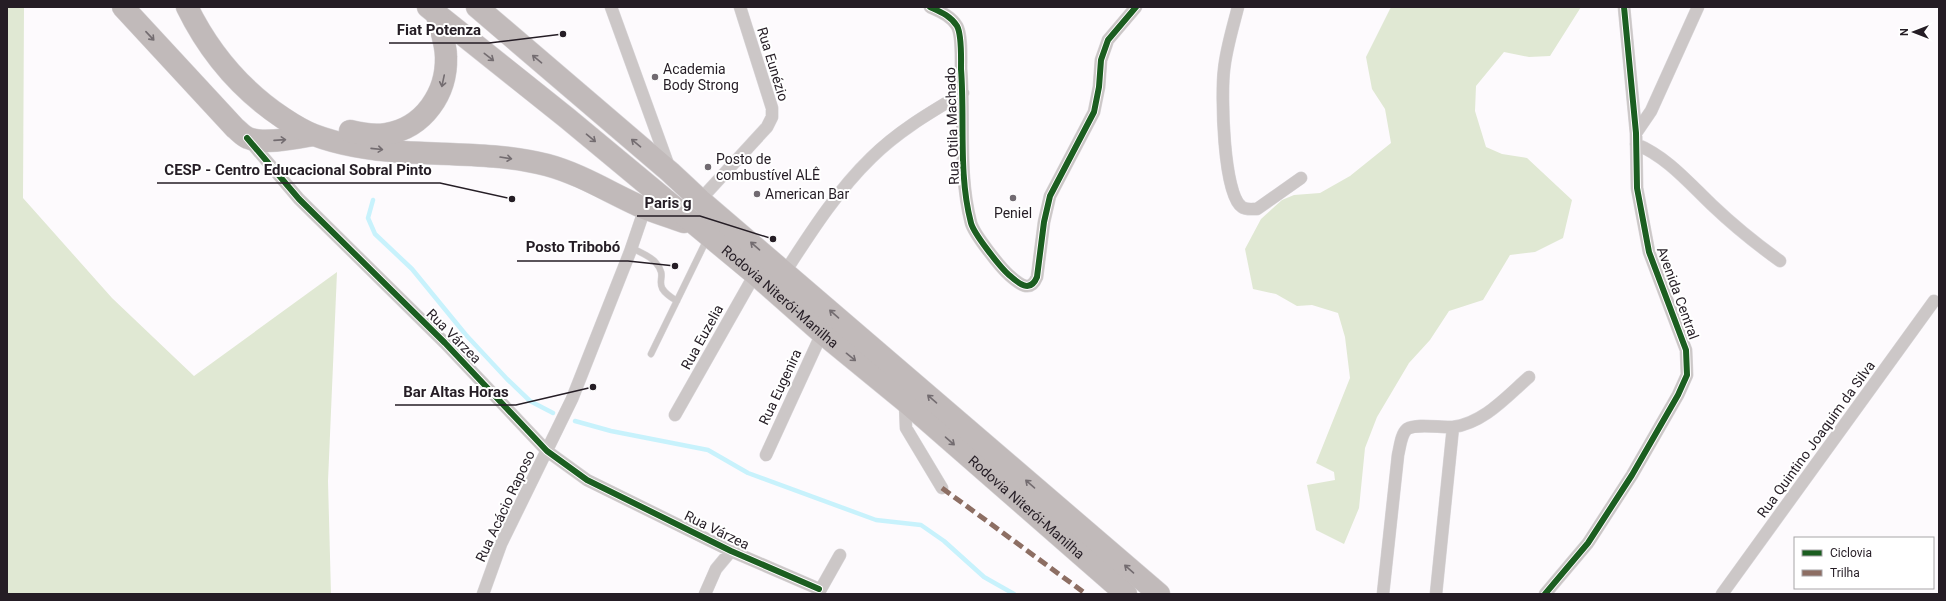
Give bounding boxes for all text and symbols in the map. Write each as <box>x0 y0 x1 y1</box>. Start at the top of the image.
north arrow <box>1894 12 1934 52</box>
callout: Fiat Potenza <box>389 16 489 43</box>
text: Fiat Potenza <box>397 21 481 39</box>
street label: Rua Eunézio <box>754 25 792 103</box>
text: N <box>1898 28 1911 36</box>
one-way arrow <box>145 30 154 41</box>
one-way arrow <box>484 52 495 61</box>
one-way arrow <box>531 54 542 63</box>
place label: Academia Body Strong <box>663 61 739 93</box>
street label: Rua Otila Machado <box>942 67 962 185</box>
marker: Academia Body Strong <box>650 72 660 82</box>
one-way arrow <box>439 74 447 87</box>
one-way arrow <box>586 133 596 142</box>
one-way arrow <box>273 136 286 143</box>
one-way arrow <box>630 138 641 147</box>
one-way arrow <box>370 146 383 153</box>
place label: Posto de combustível ALÊ <box>716 151 820 183</box>
one-way arrow <box>500 154 513 162</box>
callout: CESP - Centro Educacional Sobral Pinto <box>157 156 440 183</box>
text: CESP - Centro Educacional Sobral Pinto <box>164 161 432 179</box>
marker: Posto de combustível ALÊ <box>703 162 713 172</box>
place label: American Bar <box>765 186 849 202</box>
callout: Paris g <box>637 189 700 216</box>
marker: American Bar <box>752 189 762 199</box>
marker: Peniel <box>1008 193 1018 203</box>
text: Paris g <box>644 194 692 212</box>
place label: Peniel <box>994 205 1032 221</box>
callout: Posto Tribobó <box>517 234 628 261</box>
text: Posto Tribobó <box>526 238 620 256</box>
street label: Rodovia Niterói-Manilha <box>719 242 842 351</box>
one-way arrow <box>750 242 760 251</box>
street label: Avenida Central <box>1654 245 1702 341</box>
street label: Rua Euzelia <box>678 302 726 372</box>
street label: Rua Várzea <box>423 305 485 367</box>
one-way arrow <box>829 310 839 319</box>
street label: Rua Eugenira <box>756 347 804 427</box>
one-way arrow <box>846 352 856 361</box>
street label: Rua Quintino Joaquim da Silva <box>1754 358 1878 520</box>
callout: Bar Altas Horas <box>395 378 516 405</box>
text: Bar Altas Horas <box>403 383 509 401</box>
one-way arrow <box>927 395 937 404</box>
one-way arrow <box>945 436 955 445</box>
street label: Rua Acácio Raposo <box>472 448 538 564</box>
street label: Rodovia Niterói-Manilha <box>965 452 1088 562</box>
one-way arrow <box>1025 480 1036 489</box>
street label: Rua Várzea <box>682 507 752 553</box>
legend <box>1794 537 1934 589</box>
text: Ciclovia <box>1830 546 1872 560</box>
one-way arrow <box>1124 564 1134 573</box>
text: Trilha <box>1830 566 1860 580</box>

